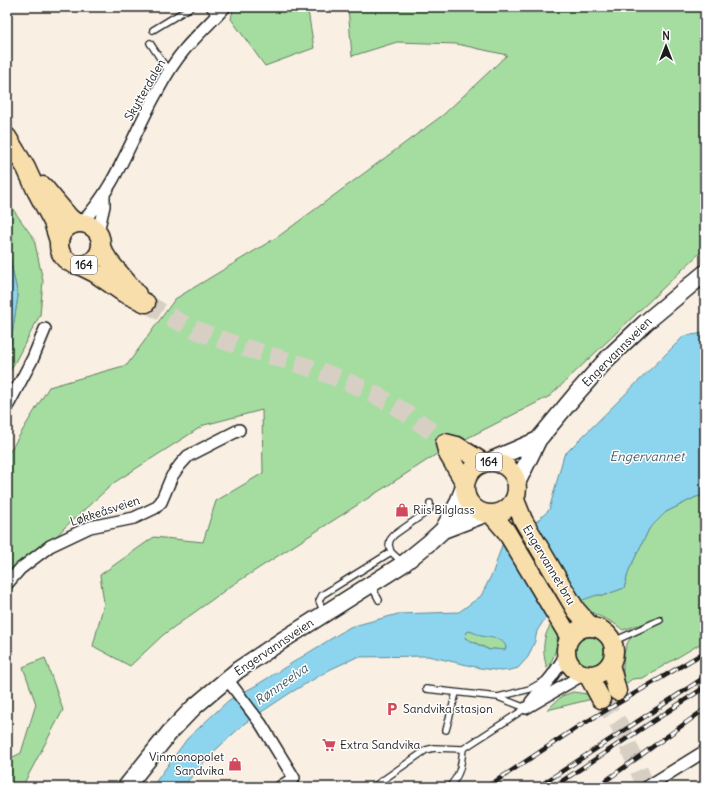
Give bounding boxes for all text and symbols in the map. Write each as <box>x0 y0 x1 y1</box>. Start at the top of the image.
north arrow <box>646 26 686 66</box>
text: N <box>662 29 670 43</box>
street label: Skytterdalen <box>121 56 168 123</box>
road number: 164 <box>71 256 97 274</box>
street label: Engervannsveien <box>579 314 655 390</box>
water label: Engervannet <box>610 448 686 465</box>
road number: 164 <box>476 453 502 471</box>
street label: Løkkeåsveien <box>68 492 142 529</box>
shop icon: Riis Bilglass <box>394 502 410 518</box>
place label: Riis Bilglass <box>413 502 475 517</box>
street label: Engervannet bru <box>520 522 579 607</box>
street label: Engervannsveien <box>231 615 316 679</box>
water label: Rønneelva <box>251 660 312 709</box>
parking icon: Sandvika stasjon <box>384 701 400 717</box>
place label: Sandvika stasjon <box>403 701 493 716</box>
supermarket icon: Extra Sandvika <box>321 737 337 753</box>
place label: Extra Sandvika <box>340 737 420 752</box>
place label: Vinmonopolet Sandvika <box>149 749 224 778</box>
shop icon: Vinmonopolet Sandvika <box>227 756 243 772</box>

